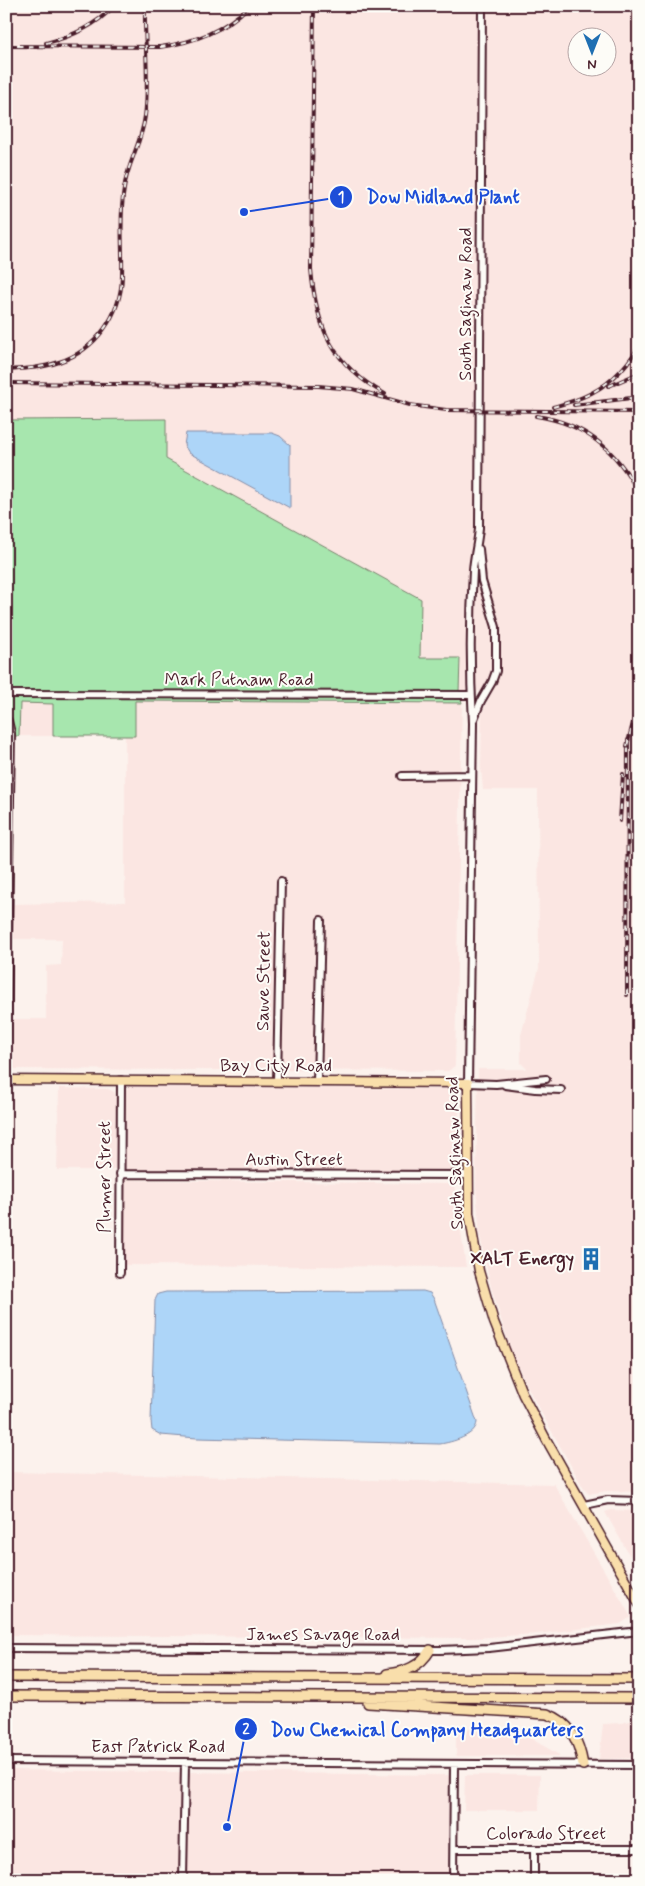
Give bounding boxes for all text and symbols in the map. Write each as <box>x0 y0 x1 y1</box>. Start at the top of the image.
north arrow <box>568 28 618 78</box>
text: N <box>587 55 597 73</box>
callout: Dow Midland Plant <box>329 180 531 214</box>
text: Dow Midland Plant <box>366 185 520 210</box>
text: 1 <box>338 188 344 208</box>
street label: South Saginaw Road <box>454 227 480 381</box>
street label: Mark Putnam Road <box>164 668 314 692</box>
street label: Sauve Street <box>251 931 277 1031</box>
street label: Bay City Road <box>220 1054 332 1078</box>
street label: South Saginaw Road <box>440 1076 472 1230</box>
street label: Plumer Street <box>93 1121 117 1233</box>
street label: Austin Street <box>245 1148 343 1172</box>
building icon: XALT Energy <box>578 1246 604 1272</box>
place label: XALT Energy <box>470 1247 574 1273</box>
street label: James Savage Road <box>246 1623 400 1648</box>
callout: Dow Chemical Company Headquarters <box>233 1712 596 1746</box>
text: Dow Chemical Company Headquarters <box>271 1718 584 1744</box>
text: 2 <box>242 1720 250 1740</box>
street label: East Patrick Road <box>91 1735 225 1759</box>
street label: Colorado Street <box>486 1822 606 1846</box>

